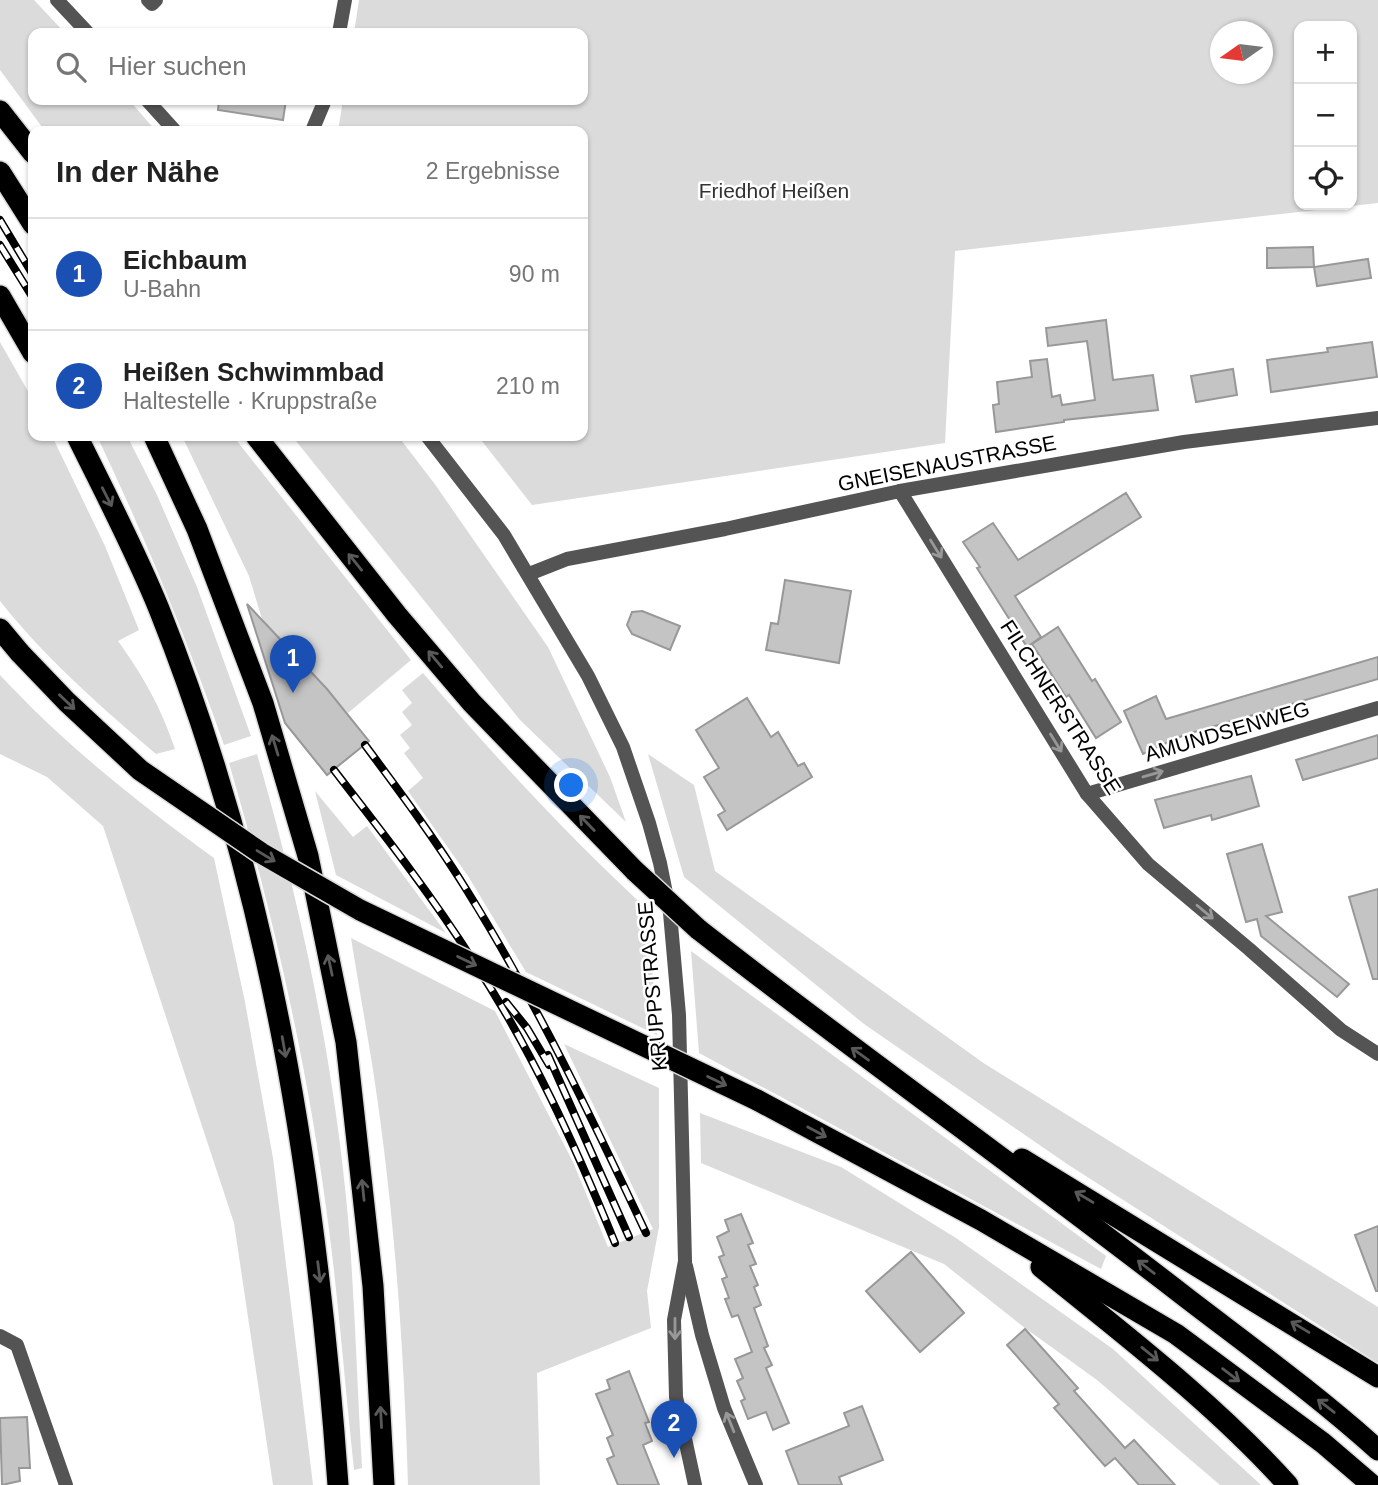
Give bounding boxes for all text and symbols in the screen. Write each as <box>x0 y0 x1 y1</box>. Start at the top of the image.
north arrow <box>1210 21 1273 84</box>
map controls <box>1294 21 1357 210</box>
button: + <box>1294 21 1357 84</box>
search box <box>28 28 588 105</box>
icon: search <box>52 48 90 86</box>
text: Hier suchen <box>108 51 247 81</box>
button: − <box>1294 84 1357 147</box>
button: locate <box>1294 147 1357 210</box>
text: In der Nähe <box>56 155 219 188</box>
text: 2 Ergebnisse <box>426 158 560 184</box>
park label: Friedhof Heißen <box>699 179 849 202</box>
text: Eichbaum <box>123 245 247 275</box>
text: 1 <box>73 261 85 287</box>
text: 90 m <box>509 261 560 287</box>
text: U-Bahn <box>123 276 201 302</box>
text: Heißen Schwimmbad <box>123 357 385 387</box>
text: 2 <box>73 373 85 399</box>
text: 210 m <box>496 373 560 399</box>
text: Haltestelle · Kruppstraße <box>123 388 377 414</box>
street label: GNEISENAUSTRASSE <box>836 431 1058 495</box>
one-way arrow <box>101 486 115 507</box>
one-way arrow <box>930 539 944 559</box>
one-way arrow <box>347 553 362 571</box>
street label: FILCHNERSTRASSE <box>996 616 1126 798</box>
pin: 1 <box>270 635 316 693</box>
one-way arrow <box>427 650 443 668</box>
one-way arrow <box>58 694 75 711</box>
street label: AMUNDSENWEG <box>1142 696 1312 766</box>
one-way arrow <box>1049 732 1063 752</box>
one-way arrow <box>268 734 281 756</box>
one-way arrow <box>1141 767 1163 780</box>
your location <box>554 768 588 802</box>
one-way arrow <box>579 814 596 831</box>
one-way arrow <box>255 849 275 863</box>
street label: KRUPPSTRASSE <box>633 900 671 1072</box>
one-way arrow <box>1196 904 1214 920</box>
one-way arrow <box>323 954 337 977</box>
one-way arrow <box>456 955 477 968</box>
one-way arrow <box>278 1035 291 1058</box>
one-way arrow <box>851 1047 870 1061</box>
one-way arrow <box>706 1075 727 1088</box>
one-way arrow <box>806 1126 827 1139</box>
one-way arrow <box>356 1179 369 1202</box>
one-way arrow <box>1075 1189 1095 1203</box>
one-way arrow <box>1138 1259 1156 1274</box>
one-way arrow <box>312 1260 325 1283</box>
one-way arrow <box>668 1317 682 1340</box>
one-way arrow <box>1290 1320 1310 1334</box>
one-way arrow <box>1140 1347 1158 1362</box>
one-way arrow <box>1221 1368 1240 1382</box>
one-way arrow <box>1318 1398 1336 1413</box>
pin: 2 <box>651 1400 697 1458</box>
one-way arrow <box>374 1406 387 1429</box>
one-way arrow <box>722 1411 735 1433</box>

